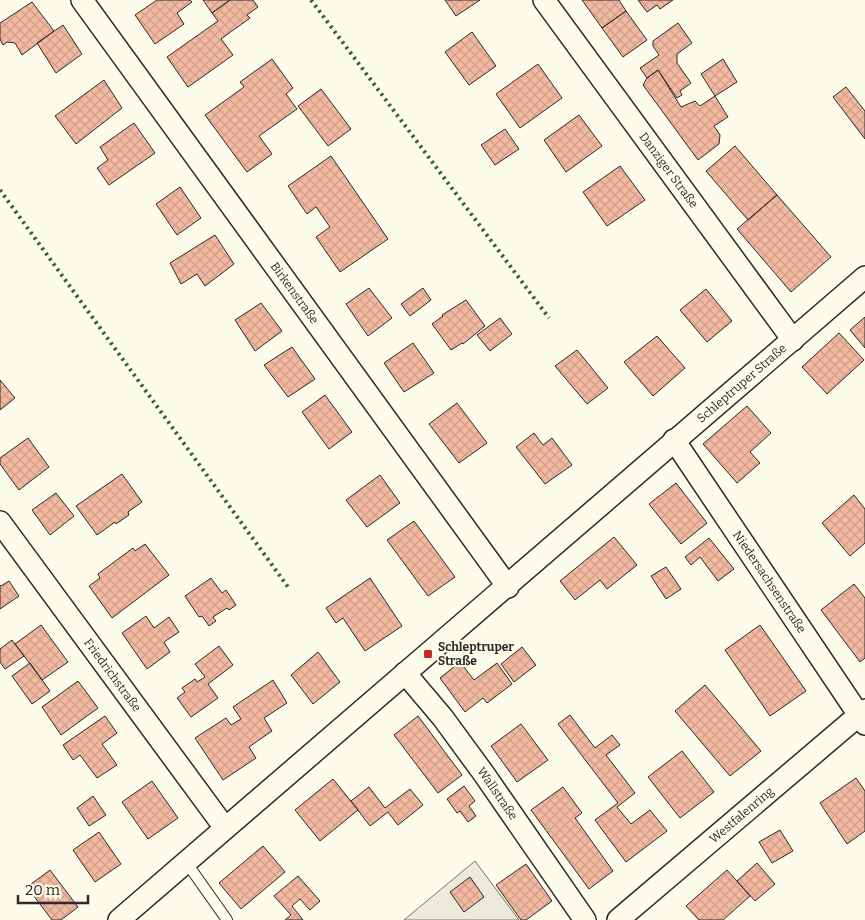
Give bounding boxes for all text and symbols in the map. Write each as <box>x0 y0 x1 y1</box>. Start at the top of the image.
street label: Danziger Straße <box>636 130 701 211</box>
street label: Birkenstraße <box>268 259 322 326</box>
street label: Schleptruper Straße <box>694 341 789 426</box>
street label: Niedersachsenstraße <box>730 528 809 636</box>
street label: Friedrichstraße <box>81 636 144 714</box>
place label: Schleptruper Straße <box>438 640 514 668</box>
marker: Schleptruper Straße <box>422 648 434 660</box>
street label: Wallstraße <box>474 764 521 822</box>
street label: Westfalenring <box>707 784 776 846</box>
scale bar <box>18 872 88 904</box>
text: 20 m <box>25 881 61 899</box>

